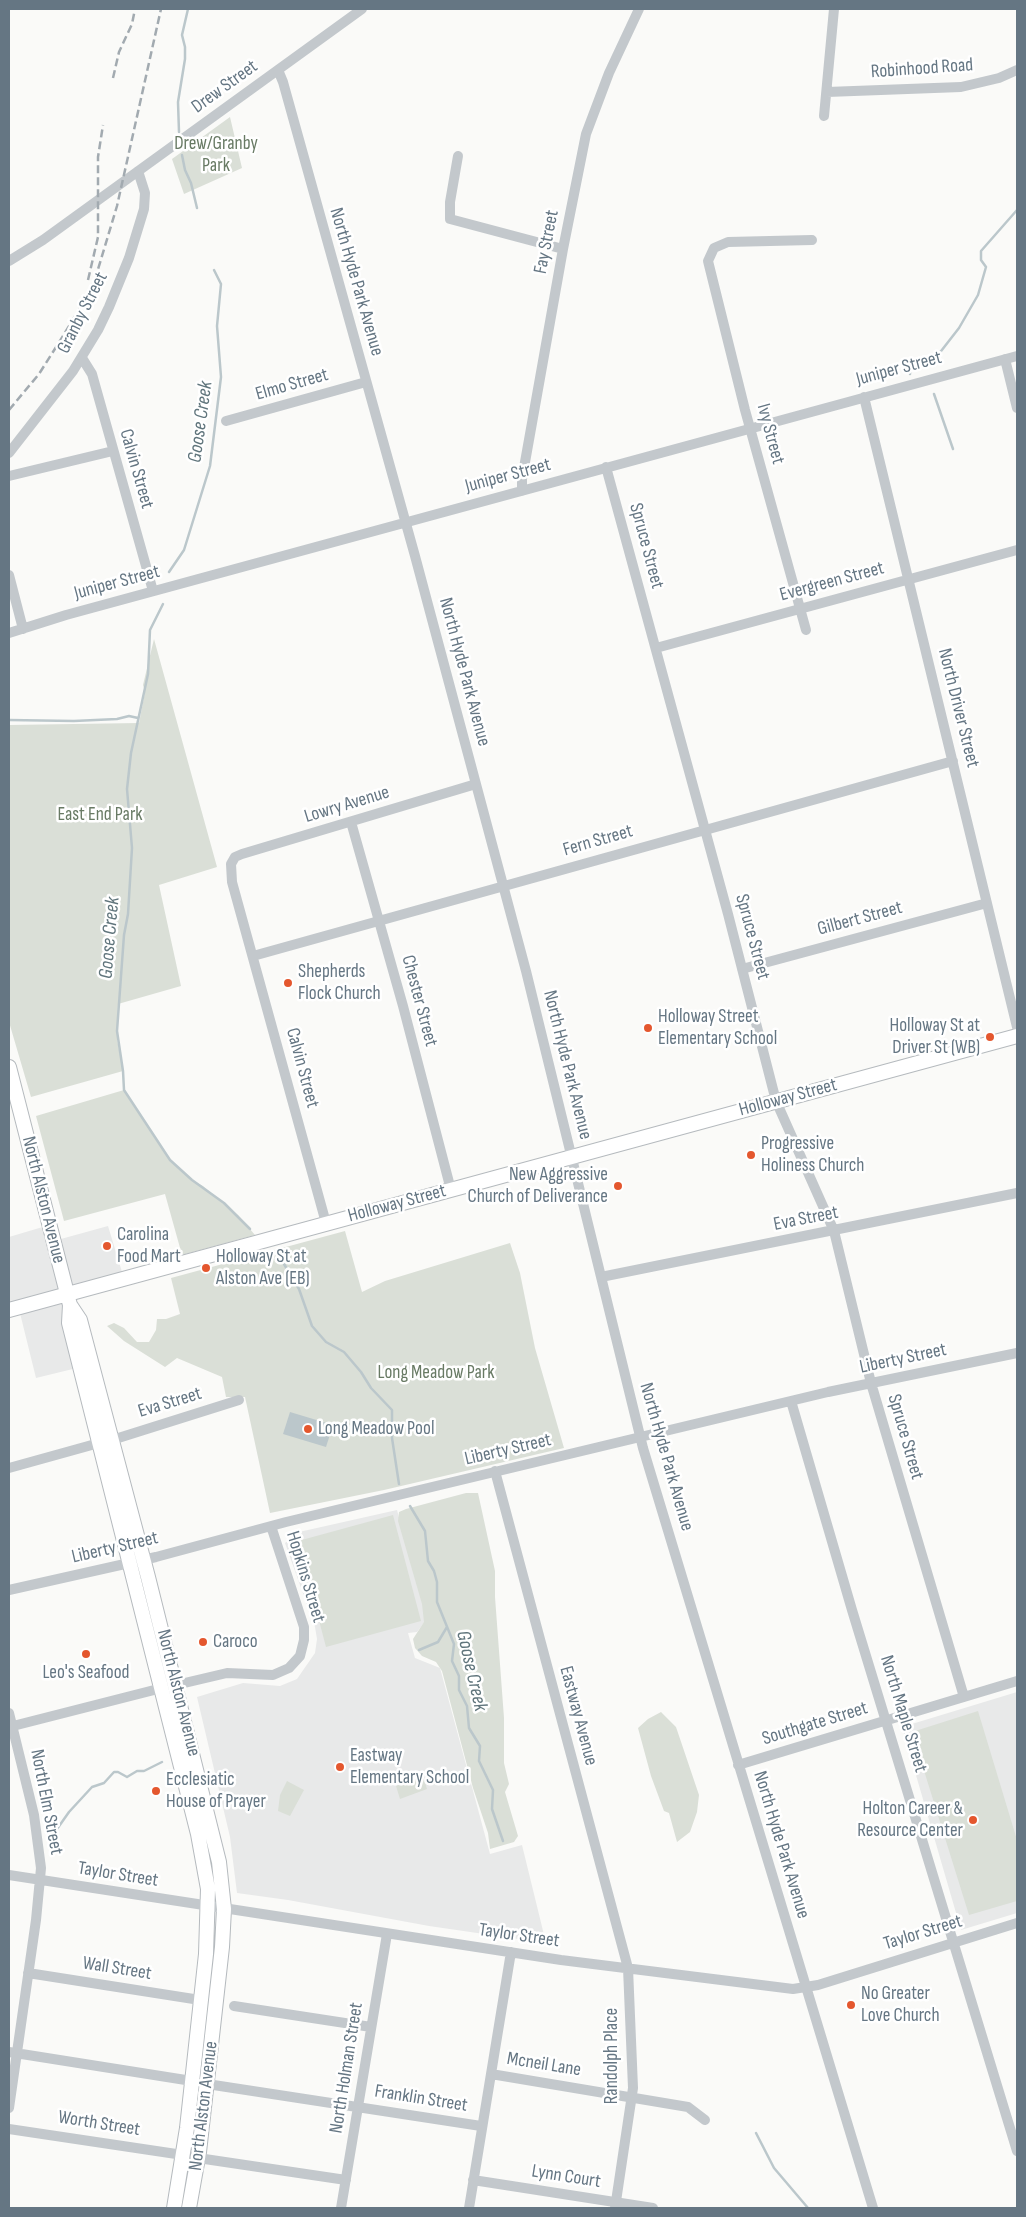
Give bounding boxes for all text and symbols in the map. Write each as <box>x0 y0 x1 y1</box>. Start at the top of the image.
street label: Robinhood Road <box>870 54 974 84</box>
street label: Drew Street <box>188 55 262 119</box>
park label: Drew/Granby Park <box>174 133 258 177</box>
street label: North Hyde Park Avenue <box>324 205 388 359</box>
street label: Fay Street <box>530 208 564 276</box>
street label: Granby Street <box>53 268 113 358</box>
street label: Juniper Street <box>854 347 944 391</box>
street label: Elmo Street <box>253 364 331 406</box>
water label: Goose Creek <box>183 380 219 464</box>
street label: Ivy Street <box>751 401 789 467</box>
street label: Calvin Street <box>114 427 158 511</box>
street label: Juniper Street <box>463 454 553 498</box>
street label: Spruce Street <box>624 501 668 591</box>
street label: Evergreen Street <box>777 557 887 607</box>
street label: Juniper Street <box>72 561 162 605</box>
street label: North Hyde Park Avenue <box>433 595 495 749</box>
street label: North Driver Street <box>932 646 984 770</box>
street label: Lowry Avenue <box>302 781 392 829</box>
park label: East End Park <box>57 804 143 826</box>
street label: Fern Street <box>561 820 635 862</box>
street label: Spruce Street <box>730 892 774 982</box>
water label: Goose Creek <box>94 896 126 980</box>
street label: Gilbert Street <box>815 897 905 941</box>
street label: Chester Street <box>396 953 442 1049</box>
place label: Shepherds Flock Church <box>298 961 381 1005</box>
marker: Shepherds Flock Church <box>282 977 294 989</box>
street label: North Hyde Park Avenue <box>537 988 597 1142</box>
place label: Holloway Street Elementary School <box>658 1006 777 1050</box>
place label: Holloway St at Driver St (WB) <box>890 1015 980 1059</box>
marker: Holloway Street Elementary School <box>642 1022 654 1034</box>
street label: Calvin Street <box>280 1026 324 1110</box>
marker: Holloway St at Driver St (WB) <box>984 1031 996 1043</box>
street label: Holloway Street <box>737 1074 839 1122</box>
place label: Progressive Holiness Church <box>761 1133 864 1177</box>
street label: North Alston Avenue <box>16 1134 70 1266</box>
marker: Progressive Holiness Church <box>745 1149 757 1161</box>
place label: New Aggressive Church of Deliverance <box>467 1164 608 1208</box>
street label: Holloway Street <box>346 1180 448 1228</box>
marker: New Aggressive Church of Deliverance <box>612 1180 624 1192</box>
street label: Eva Street <box>772 1202 840 1236</box>
place label: Carolina Food Mart <box>117 1224 181 1268</box>
marker: Carolina Food Mart <box>101 1240 113 1252</box>
place label: Holloway St at Alston Ave (EB) <box>216 1246 310 1290</box>
marker: Holloway St at Alston Ave (EB) <box>200 1262 212 1274</box>
street label: Liberty Street <box>858 1339 948 1379</box>
park label: Long Meadow Park <box>378 1362 494 1384</box>
street label: North Hyde Park Avenue <box>634 1380 698 1534</box>
street label: Eva Street <box>135 1383 205 1423</box>
street label: Spruce Street <box>882 1392 928 1482</box>
place label: Long Meadow Pool <box>318 1418 434 1440</box>
marker: Long Meadow Pool <box>302 1423 314 1435</box>
street label: Liberty Street <box>463 1429 553 1471</box>
street label: Liberty Street <box>70 1527 160 1569</box>
street label: Hopkins Street <box>280 1529 330 1625</box>
street label: North Alston Avenue <box>151 1627 205 1759</box>
water label: Goose Creek <box>450 1628 492 1714</box>
place label: Caroco <box>213 1631 258 1653</box>
marker: Caroco <box>197 1636 209 1648</box>
marker: Leo's Seafood <box>80 1648 92 1660</box>
street label: North Maple Street <box>874 1653 932 1775</box>
place label: Leo's Seafood <box>42 1662 130 1684</box>
street label: Eastway Avenue <box>554 1664 602 1768</box>
street label: Southgate Street <box>760 1697 870 1751</box>
place label: Eastway Elementary School <box>350 1745 469 1789</box>
street label: North Elm Street <box>25 1747 67 1857</box>
marker: Eastway Elementary School <box>334 1761 346 1773</box>
place label: Ecclesiatic House of Prayer <box>166 1769 266 1813</box>
street label: North Hyde Park Avenue <box>748 1769 814 1921</box>
marker: Ecclesiatic House of Prayer <box>150 1785 162 1797</box>
place label: Holton Career & Resource Center <box>857 1798 963 1842</box>
marker: Holton Career & Resource Center <box>967 1814 979 1826</box>
street label: Taylor Street <box>76 1857 160 1893</box>
street label: Taylor Street <box>881 1910 965 1956</box>
street label: Taylor Street <box>477 1919 561 1953</box>
street label: Wall Street <box>81 1952 153 1986</box>
place label: No Greater Love Church <box>861 1983 940 2027</box>
marker: No Greater Love Church <box>845 1999 857 2011</box>
street label: North Holman Street <box>325 2001 369 2135</box>
street label: Randolph Place <box>601 2008 623 2104</box>
street label: North Alston Avenue <box>185 2040 223 2172</box>
street label: Mcneil Lane <box>505 2048 583 2082</box>
street label: Franklin Street <box>373 2080 469 2118</box>
street label: Worth Street <box>56 2106 142 2142</box>
street label: Lynn Court <box>530 2160 602 2194</box>

